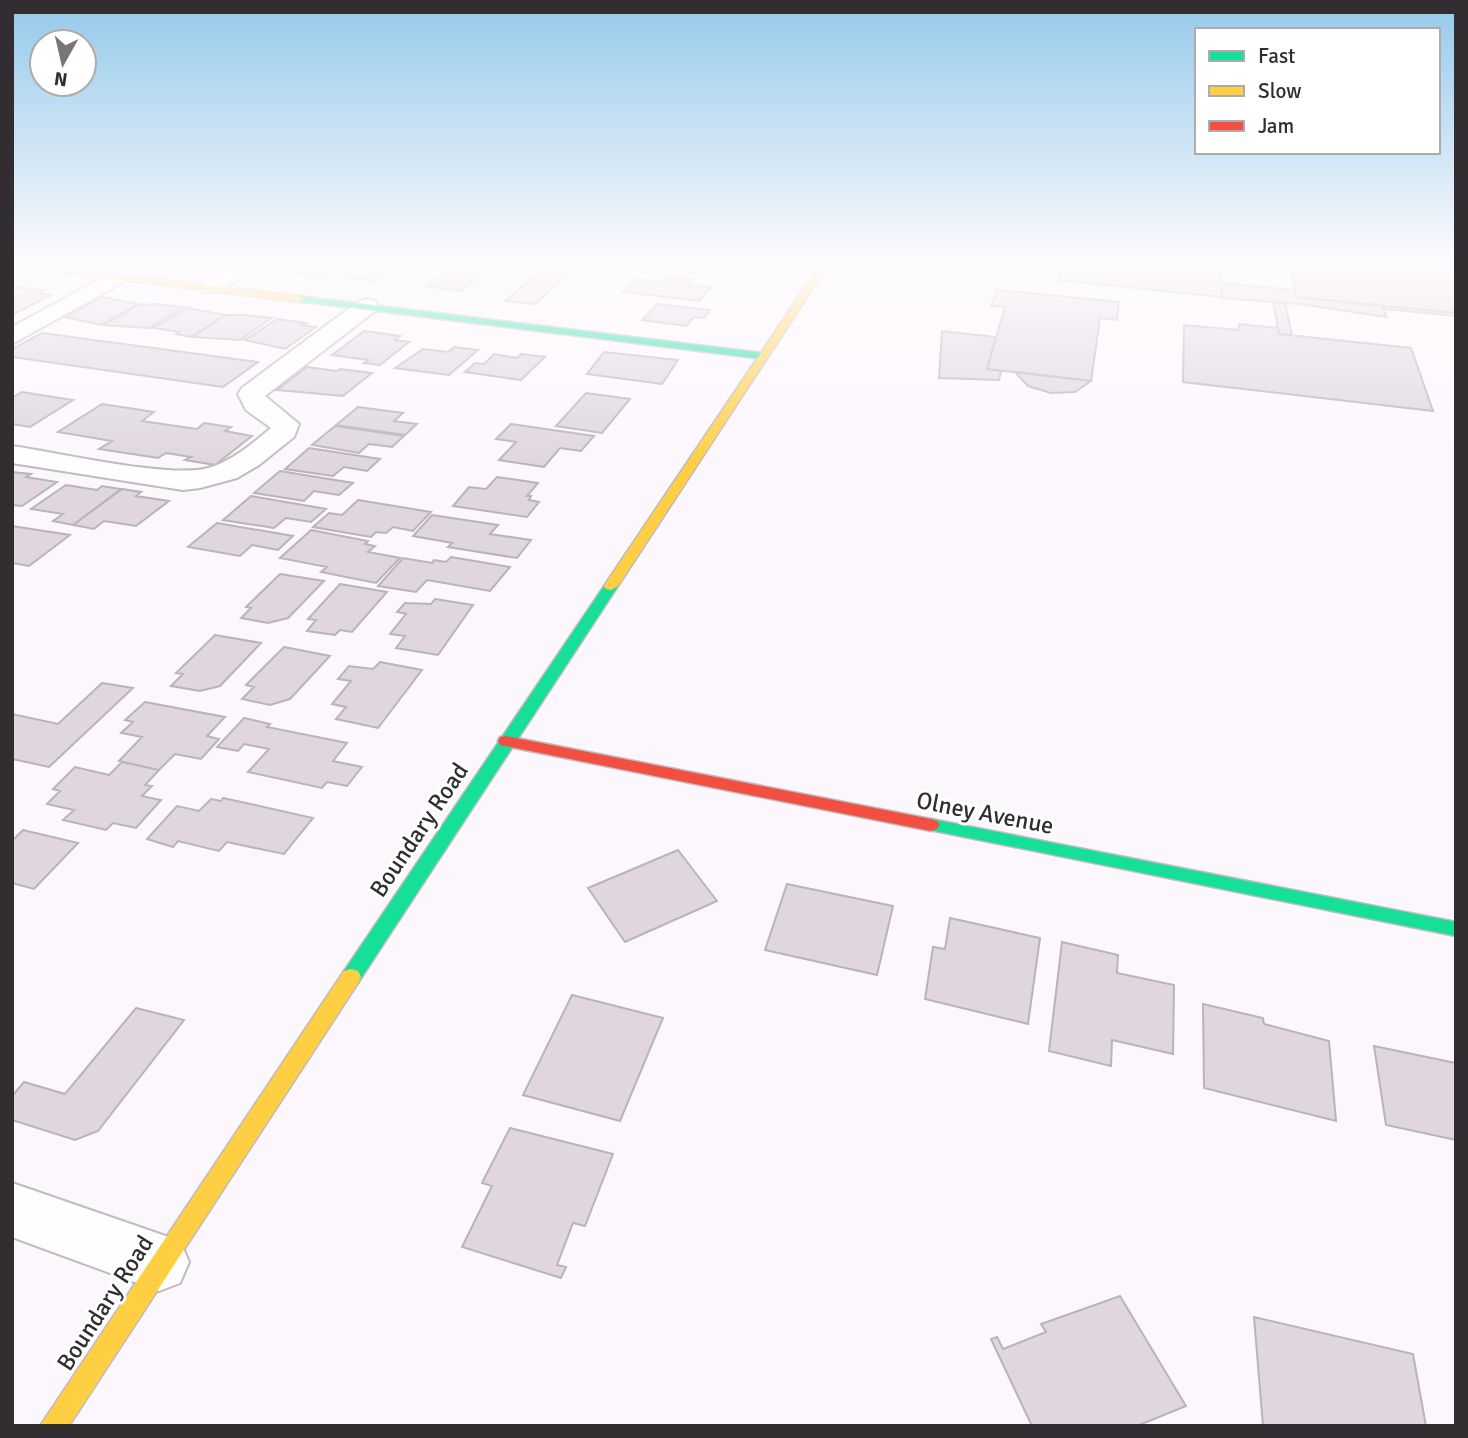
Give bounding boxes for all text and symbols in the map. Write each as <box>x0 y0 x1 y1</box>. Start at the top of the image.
north arrow <box>28 28 98 98</box>
legend <box>1195 28 1440 154</box>
text: Fast <box>1258 43 1295 69</box>
text: N <box>53 66 69 92</box>
text: Slow <box>1258 78 1302 104</box>
text: Jam <box>1258 113 1294 139</box>
street label: Boundary Road <box>363 757 475 903</box>
street label: Olney Avenue <box>914 785 1056 841</box>
street label: Boundary Road <box>50 1230 160 1376</box>

